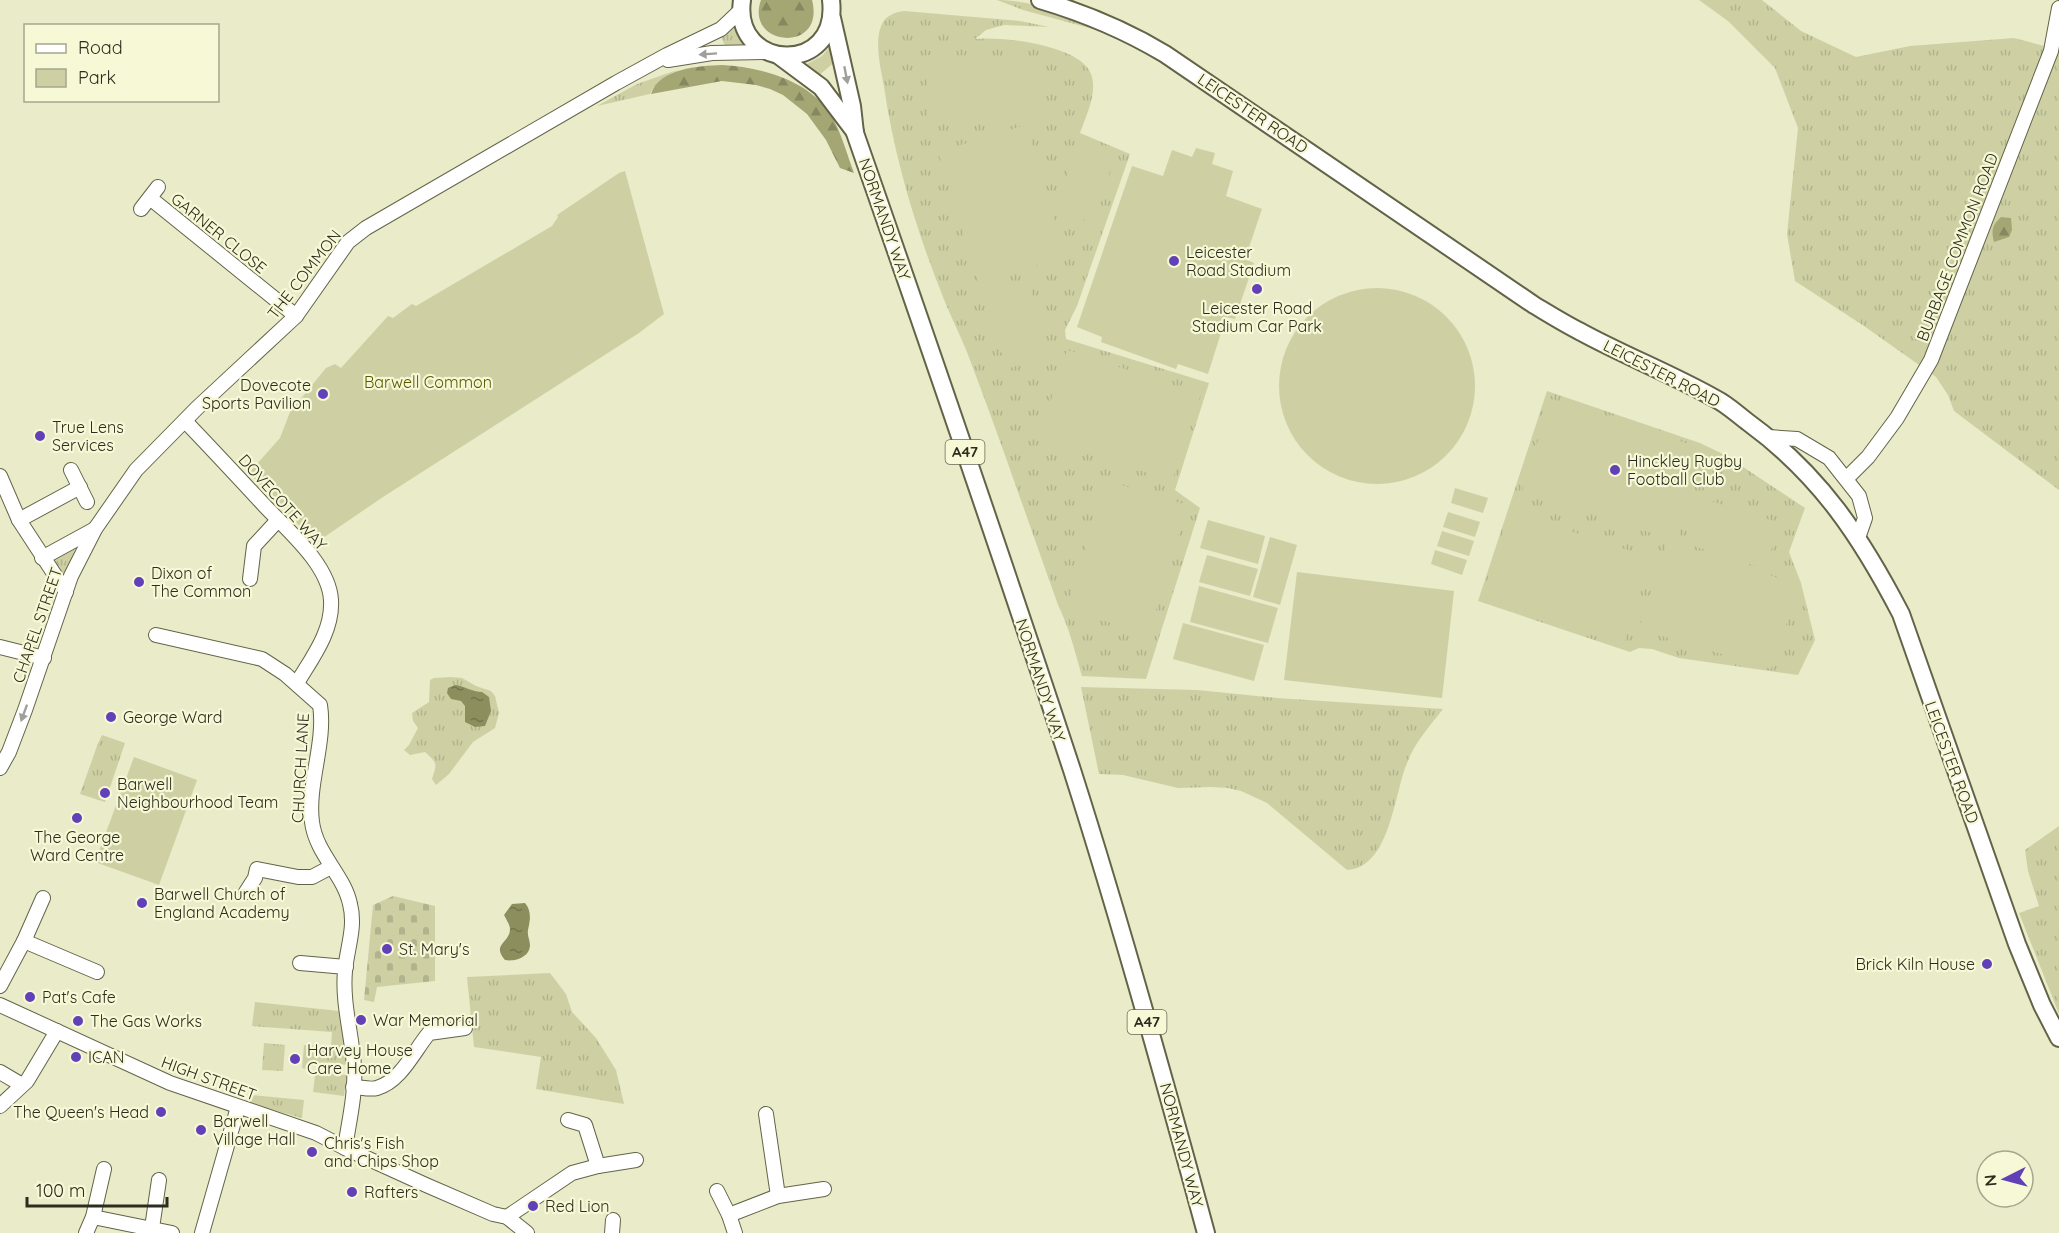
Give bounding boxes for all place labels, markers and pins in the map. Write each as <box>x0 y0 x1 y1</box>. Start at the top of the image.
place label: Leicester Road Stadium <box>1186 242 1291 280</box>
marker: Leicester Road Stadium <box>1167 254 1181 268</box>
marker: Leicester Road Stadium Car Park <box>1250 282 1264 296</box>
place label: Leicester Road Stadium Car Park <box>1192 298 1322 336</box>
place label: Dovecote Sports Pavilion <box>202 375 311 413</box>
marker: Dovecote Sports Pavilion <box>316 387 330 401</box>
place label: True Lens Services <box>52 417 124 455</box>
marker: True Lens Services <box>33 429 47 443</box>
place label: Hinckley Rugby Football Club <box>1627 451 1742 489</box>
marker: Hinckley Rugby Football Club <box>1608 463 1622 477</box>
place label: Dixon of The Common <box>151 563 251 601</box>
marker: Dixon of The Common <box>132 575 146 589</box>
place label: George Ward <box>123 707 222 727</box>
marker: George Ward <box>104 710 118 724</box>
place label: Barwell Neighbourhood Team <box>117 774 278 812</box>
marker: Barwell Neighbourhood Team <box>98 786 112 800</box>
marker: The George Ward Centre <box>70 811 84 825</box>
place label: The George Ward Centre <box>30 827 124 865</box>
place label: Barwell Church of England Academy <box>154 884 290 922</box>
marker: Barwell Church of England Academy <box>135 896 149 910</box>
place label: St. Mary's <box>399 939 469 959</box>
marker: St. Mary's <box>380 942 394 956</box>
place label: Brick Kiln House <box>1855 954 1975 974</box>
marker: Brick Kiln House <box>1980 957 1994 971</box>
place label: Pat's Cafe <box>42 987 116 1007</box>
marker: Pat's Cafe <box>23 990 37 1004</box>
place label: War Memorial <box>373 1010 478 1030</box>
place label: The Gas Works <box>90 1011 202 1031</box>
marker: War Memorial <box>354 1013 368 1027</box>
marker: The Gas Works <box>71 1014 85 1028</box>
place label: Harvey House Care Home <box>307 1040 413 1078</box>
place label: ICAN <box>88 1047 124 1067</box>
marker: ICAN <box>69 1050 83 1064</box>
marker: Harvey House Care Home <box>288 1052 302 1066</box>
place label: The Queen's Head <box>13 1102 149 1122</box>
marker: The Queen's Head <box>154 1105 168 1119</box>
place label: Barwell Village Hall <box>213 1111 296 1149</box>
marker: Barwell Village Hall <box>194 1123 208 1137</box>
place label: Chris's Fish and Chips Shop <box>324 1133 439 1171</box>
marker: Chris's Fish and Chips Shop <box>305 1145 319 1159</box>
place label: Rafters <box>364 1182 418 1202</box>
marker: Rafters <box>345 1185 359 1199</box>
place label: Red Lion <box>545 1196 610 1216</box>
marker: Red Lion <box>526 1199 540 1213</box>

